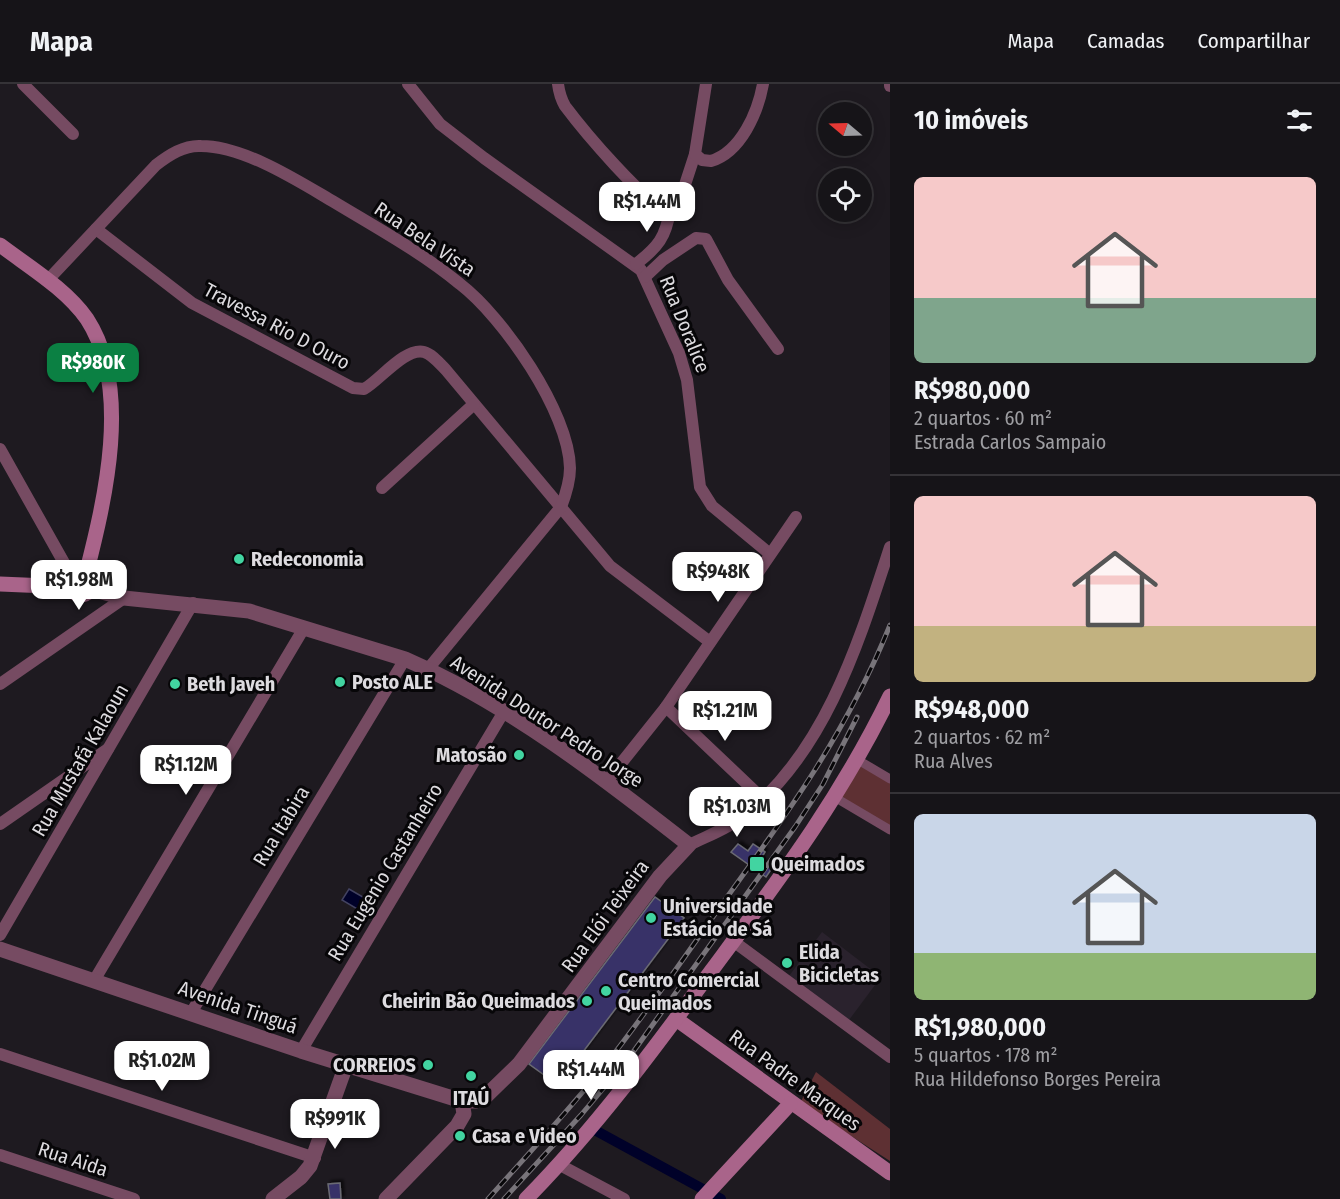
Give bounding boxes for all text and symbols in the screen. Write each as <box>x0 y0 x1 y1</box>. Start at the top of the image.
text: Mapa <box>30 25 93 58</box>
text: Mapa <box>1008 28 1054 54</box>
text: Camadas <box>1087 28 1165 54</box>
text: Compartilhar <box>1198 28 1310 54</box>
north arrow <box>818 102 872 156</box>
map controls <box>818 102 872 222</box>
icon: filters <box>1283 104 1316 137</box>
text: 10 imóveis <box>914 105 1028 136</box>
button: locate <box>818 168 872 222</box>
pin: R$1.44M <box>592 182 702 233</box>
text: R$1.44M <box>613 189 681 213</box>
street label: Rua Bela Vista <box>370 197 480 281</box>
icon: home <box>1061 216 1169 324</box>
street label: Rua Doralice <box>655 272 715 376</box>
street label: Travessa Rio D Ouro <box>200 277 354 375</box>
pin: R$980K <box>44 343 142 394</box>
text: R$980K <box>61 350 125 374</box>
text: R$980,000 <box>914 375 1030 406</box>
text: 2 quartos · 60 m² <box>914 406 1052 430</box>
text: Estrada Carlos Sampaio <box>914 430 1106 454</box>
icon: home <box>1061 535 1169 643</box>
place label: Redeconomia <box>251 547 364 571</box>
marker: Redeconomia <box>232 552 246 566</box>
pin: R$948K <box>669 552 767 603</box>
text: R$948K <box>686 559 750 583</box>
pin: R$1.98M <box>24 560 134 611</box>
text: R$1.98M <box>45 567 113 591</box>
street label: Avenida Doutor Pedro Jorge <box>446 650 648 792</box>
place label: Posto ALE <box>352 670 433 694</box>
place label: Beth Javeh <box>187 672 275 696</box>
marker: Posto ALE <box>333 675 347 689</box>
marker: Beth Javeh <box>168 677 182 691</box>
street label: Rua Mustafá Kalaoun <box>27 680 133 840</box>
pin: R$1.21M <box>670 691 780 742</box>
text: R$948,000 <box>914 694 1029 725</box>
text: R$1.21M <box>692 698 758 722</box>
text: 2 quartos · 62 m² <box>914 725 1050 749</box>
place label: Matosão <box>436 743 507 767</box>
pin: R$1.12M <box>131 745 241 796</box>
marker: Matosão <box>512 748 526 762</box>
text: Rua Alves <box>914 749 993 773</box>
text: R$1.12M <box>154 752 218 776</box>
street label: Rua Eugenio Castanheiro <box>323 779 447 965</box>
street label: Rua Itabira <box>248 782 314 870</box>
pin: R$1.03M <box>682 787 792 838</box>
text: R$1.03M <box>703 794 771 818</box>
place label: Queimados <box>771 852 865 876</box>
icon: home <box>1061 853 1169 961</box>
street label: Rua Elói Teixeira <box>556 855 654 977</box>
marker: Queimados <box>748 855 766 873</box>
place label: Universidade Estácio de Sá <box>663 894 773 941</box>
marker: Universidade Estácio de Sá <box>644 911 658 925</box>
place label: Elida Bicicletas <box>799 940 879 987</box>
marker: Elida Bicicletas <box>780 956 794 970</box>
place label: Centro Comercial Queimados <box>618 968 760 1015</box>
street label: Avenida Tinguá <box>175 975 301 1039</box>
marker: Centro Comercial Queimados <box>599 984 613 998</box>
place label: Cheirin Bão Queimados <box>382 989 575 1013</box>
marker: Cheirin Bão Queimados <box>580 994 594 1008</box>
text: R$1,980,000 <box>914 1012 1046 1043</box>
street label: Rua Padre Marques <box>725 1024 865 1136</box>
pin: R$1.02M <box>107 1041 217 1092</box>
text: 5 quartos · 178 m² <box>914 1043 1058 1067</box>
text: R$1.02M <box>128 1048 196 1072</box>
pin: R$1.44M <box>536 1050 646 1101</box>
place label: CORREIOS <box>333 1053 416 1077</box>
text: R$1.44M <box>557 1057 625 1081</box>
marker: CORREIOS <box>421 1058 435 1072</box>
text: Rua Hildefonso Borges Pereira <box>914 1067 1161 1091</box>
marker: ITAÚ <box>464 1069 478 1083</box>
place label: ITAÚ <box>453 1085 489 1110</box>
pin: R$991K <box>286 1099 384 1150</box>
text: R$991K <box>304 1106 366 1130</box>
place label: Casa e Video <box>472 1124 577 1148</box>
marker: Casa e Video <box>453 1129 467 1143</box>
street label: Rua Aida <box>35 1136 111 1182</box>

